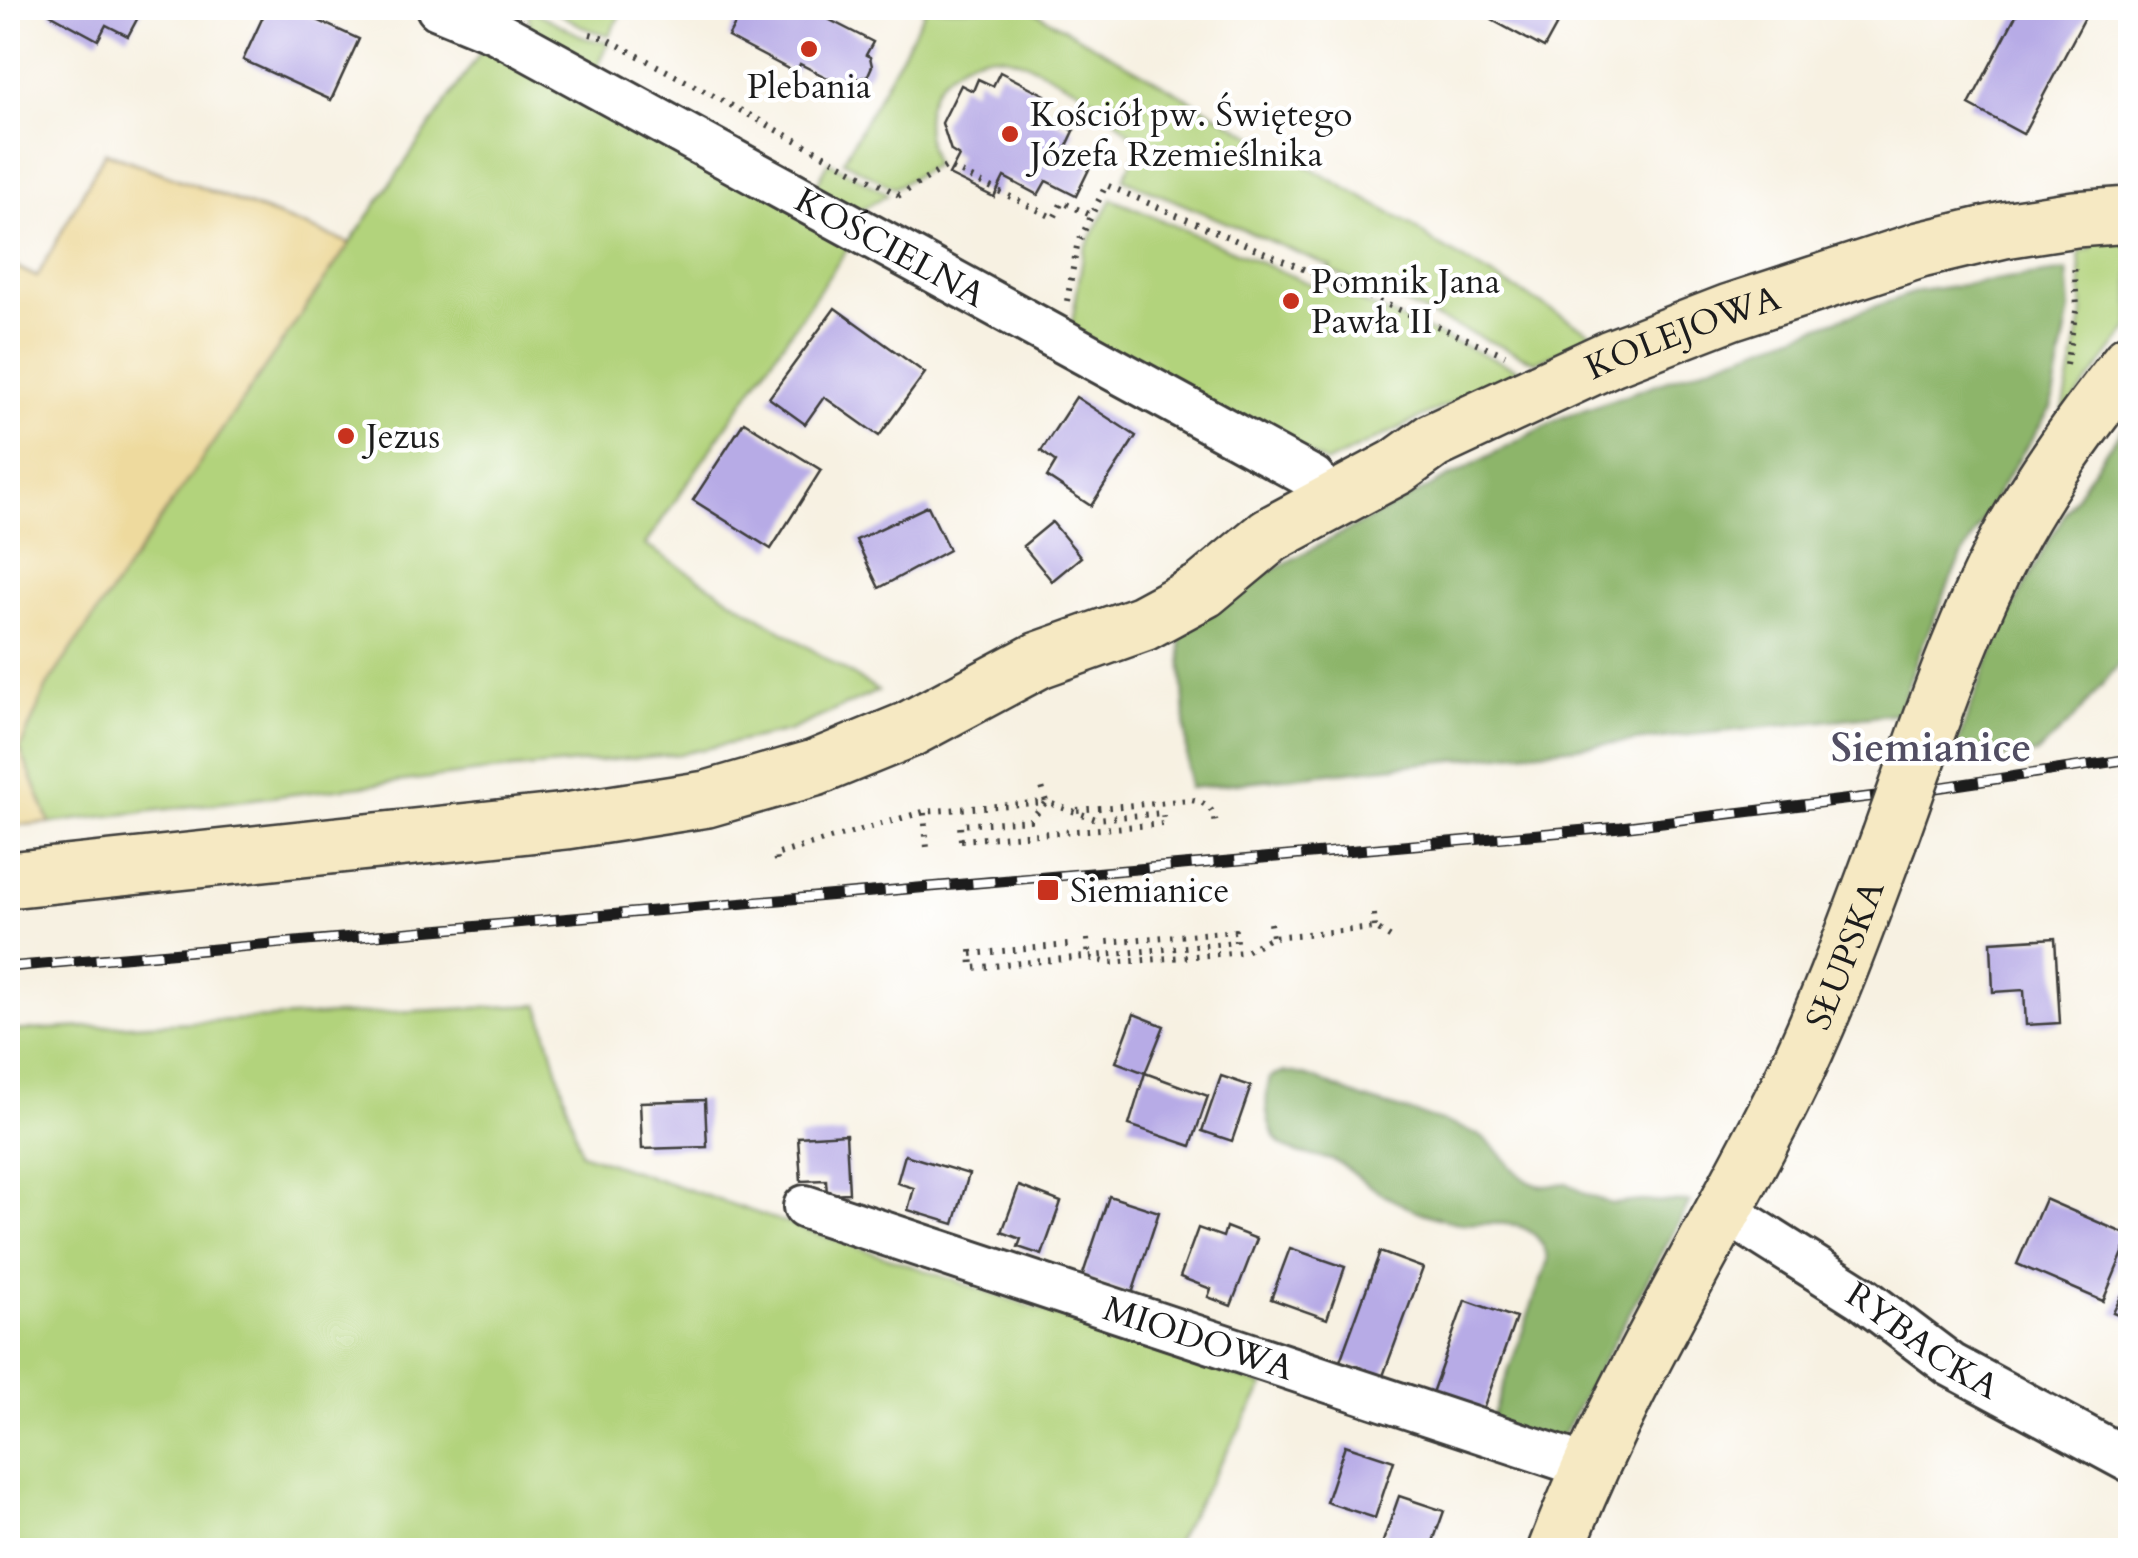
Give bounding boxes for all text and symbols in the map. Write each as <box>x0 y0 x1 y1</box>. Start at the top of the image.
marker: Plebania <box>798 38 820 60</box>
place label: Plebania <box>747 63 871 111</box>
place label: Kościół pw. Świętego Józefa Rzemieślnika <box>1025 91 1352 179</box>
marker: Kościół pw. Świętego Józefa Rzemieślnika <box>999 123 1021 145</box>
street label: KOŚCIELNA <box>786 176 994 319</box>
place label: Pomnik Jana Pawła II <box>1311 258 1500 346</box>
street label: KOLEJOWA <box>1578 274 1786 392</box>
marker: Pomnik Jana Pawła II <box>1280 290 1302 312</box>
place label: Jezus <box>361 413 440 461</box>
marker: Jezus <box>335 425 357 447</box>
district label: Siemianice <box>1831 721 2031 776</box>
place label: Siemianice <box>1070 867 1229 915</box>
street label: SŁUPSKA <box>1794 874 1897 1037</box>
marker: Siemianice <box>1035 877 1061 903</box>
street label: RYBACKA <box>1837 1271 2007 1411</box>
street label: MIODOWA <box>1097 1285 1300 1393</box>

